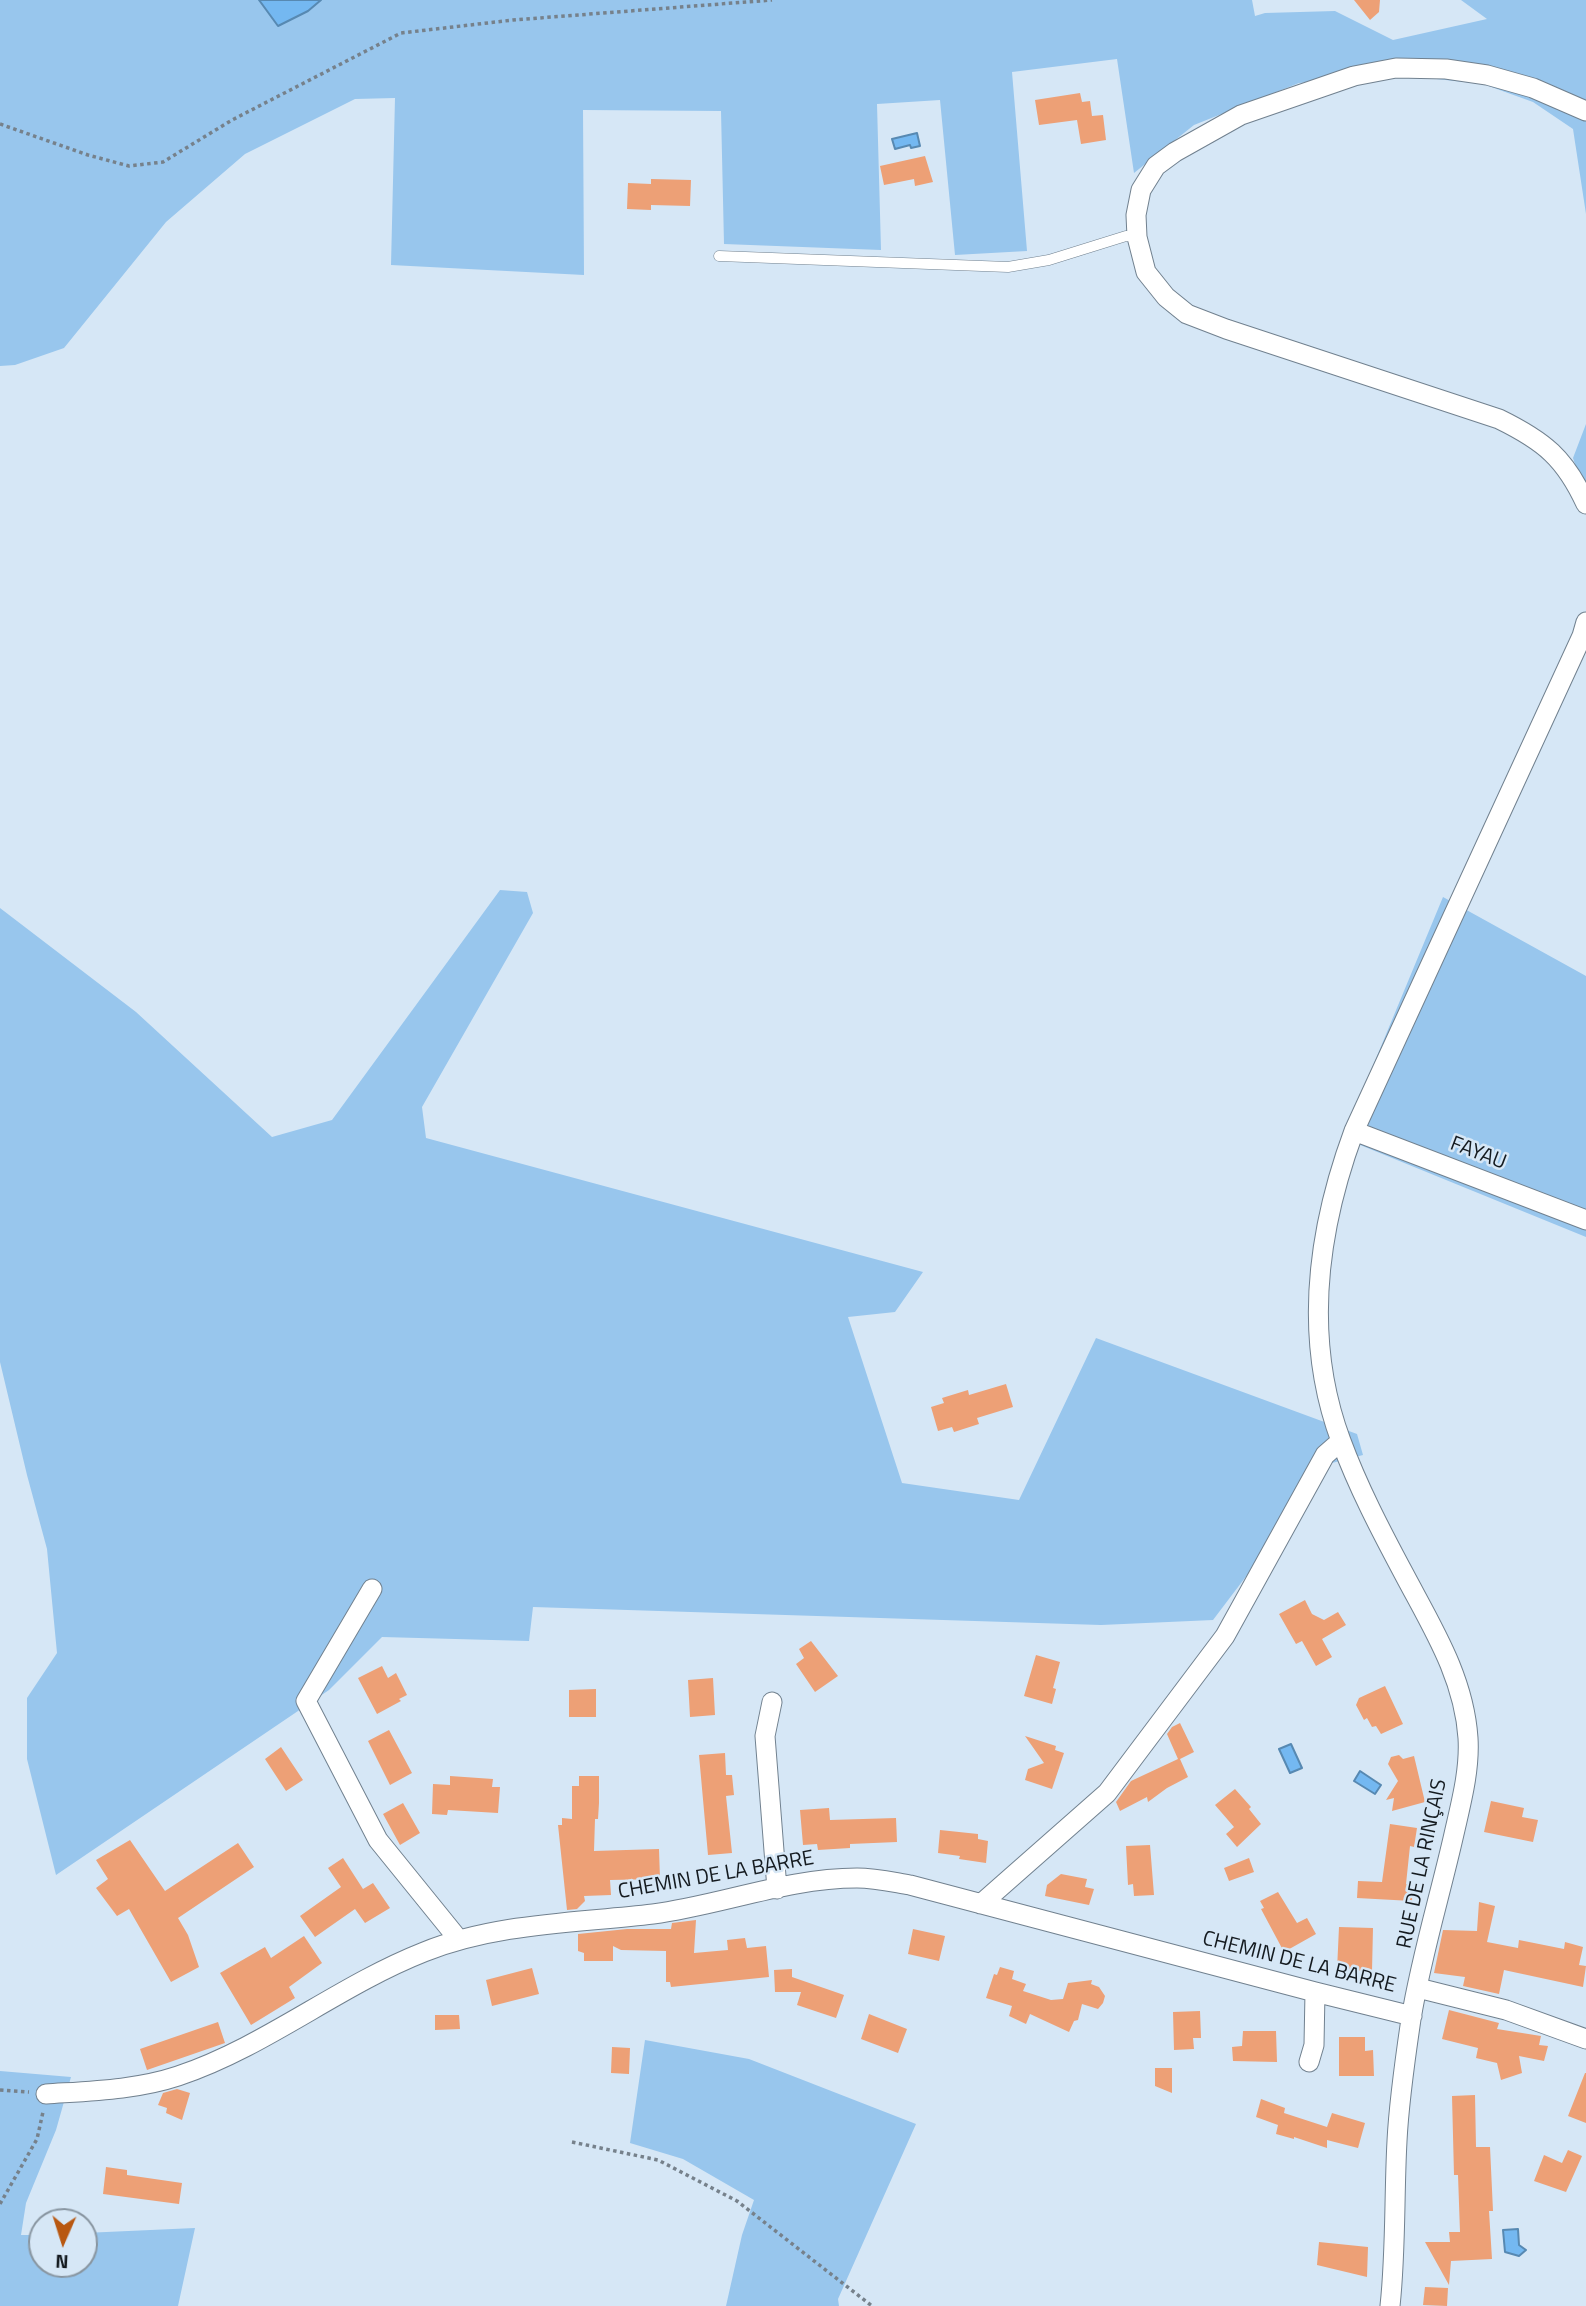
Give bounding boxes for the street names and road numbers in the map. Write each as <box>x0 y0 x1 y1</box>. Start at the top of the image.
street label: FAYAU <box>1446 1132 1510 1176</box>
street label: RUE DE LA RINÇAIS <box>1393 1777 1453 1951</box>
street label: CHEMIN DE LA BARRE <box>616 1846 816 1906</box>
street label: CHEMIN DE LA BARRE <box>1200 1927 1398 1999</box>

